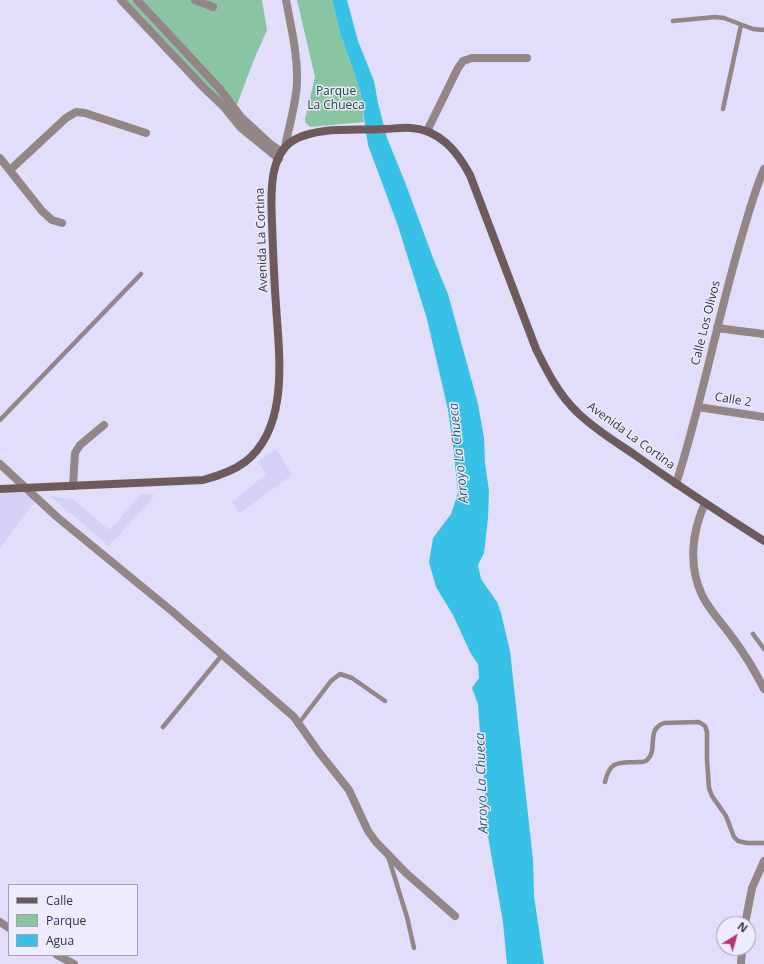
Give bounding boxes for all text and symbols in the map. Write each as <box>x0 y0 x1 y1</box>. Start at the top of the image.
park label: Parque La Chueca <box>307 85 365 113</box>
street label: Avenida La Cortina <box>253 187 271 293</box>
street label: Calle Los Olivos <box>689 279 723 367</box>
street label: Calle 2 <box>714 390 752 410</box>
street label: Avenida La Cortina <box>584 399 678 473</box>
water label: Arroyo La Chueca <box>446 402 472 504</box>
water label: Arroyo La Chueca <box>472 732 492 834</box>
legend <box>8 884 138 956</box>
text: Calle <box>46 892 73 909</box>
text: Parque <box>46 912 86 929</box>
north arrow <box>716 916 756 956</box>
text: N <box>735 918 751 935</box>
text: Agua <box>46 932 74 949</box>

